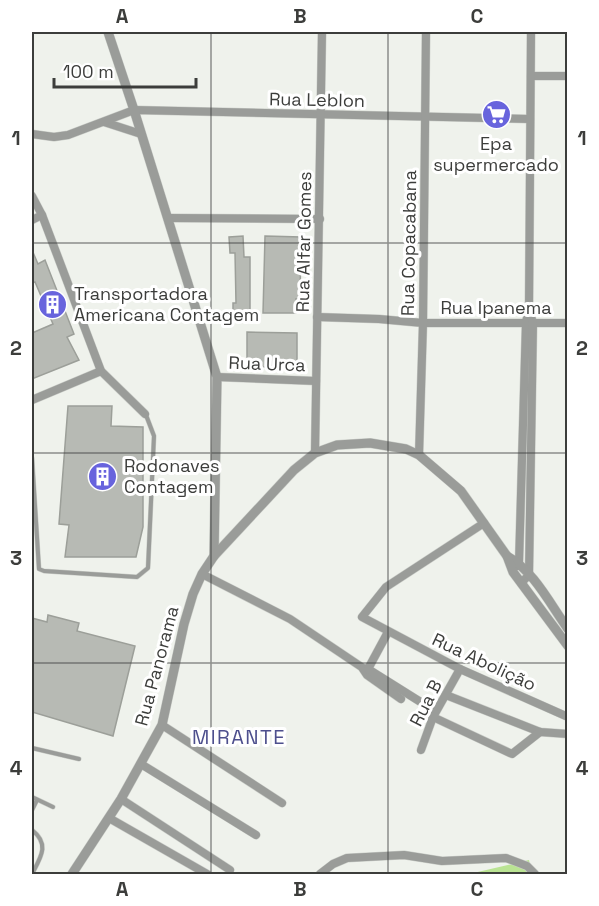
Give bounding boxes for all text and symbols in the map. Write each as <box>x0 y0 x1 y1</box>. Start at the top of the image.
text: A <box>116 3 129 29</box>
text: B <box>293 3 307 29</box>
text: C <box>471 3 484 29</box>
scale bar <box>54 51 196 89</box>
text: 100 m <box>63 60 114 83</box>
street label: Rua Leblon <box>269 87 365 112</box>
supermarket icon: Epa supermercado <box>480 99 512 131</box>
text: 1 <box>11 125 21 151</box>
text: 1 <box>577 125 587 151</box>
place label: Epa supermercado <box>433 132 559 176</box>
street label: Rua Copacabana <box>396 170 421 316</box>
street label: Rua Alfar Gomes <box>291 171 316 313</box>
place label: Transportadora Americana Contagem <box>74 282 259 326</box>
building icon: Transportadora Americana Contagem <box>37 288 69 320</box>
street label: Rua Ipanema <box>440 296 552 319</box>
text: 2 <box>10 335 22 361</box>
text: 2 <box>576 335 588 361</box>
street label: Rua Urca <box>228 351 306 376</box>
place label: Rodonaves Contagem <box>124 454 220 498</box>
building icon: Rodonaves Contagem <box>87 460 119 492</box>
text: 3 <box>10 545 22 571</box>
text: 3 <box>576 545 588 571</box>
street label: Rua Panorama <box>129 603 184 728</box>
street label: Rua Abolição <box>429 627 540 696</box>
street label: Rua B <box>404 676 447 730</box>
district label: MIRANTE <box>192 724 286 750</box>
text: 4 <box>10 755 23 781</box>
text: 4 <box>576 755 589 781</box>
text: A <box>116 876 129 902</box>
text: B <box>293 876 307 902</box>
text: C <box>471 876 484 902</box>

